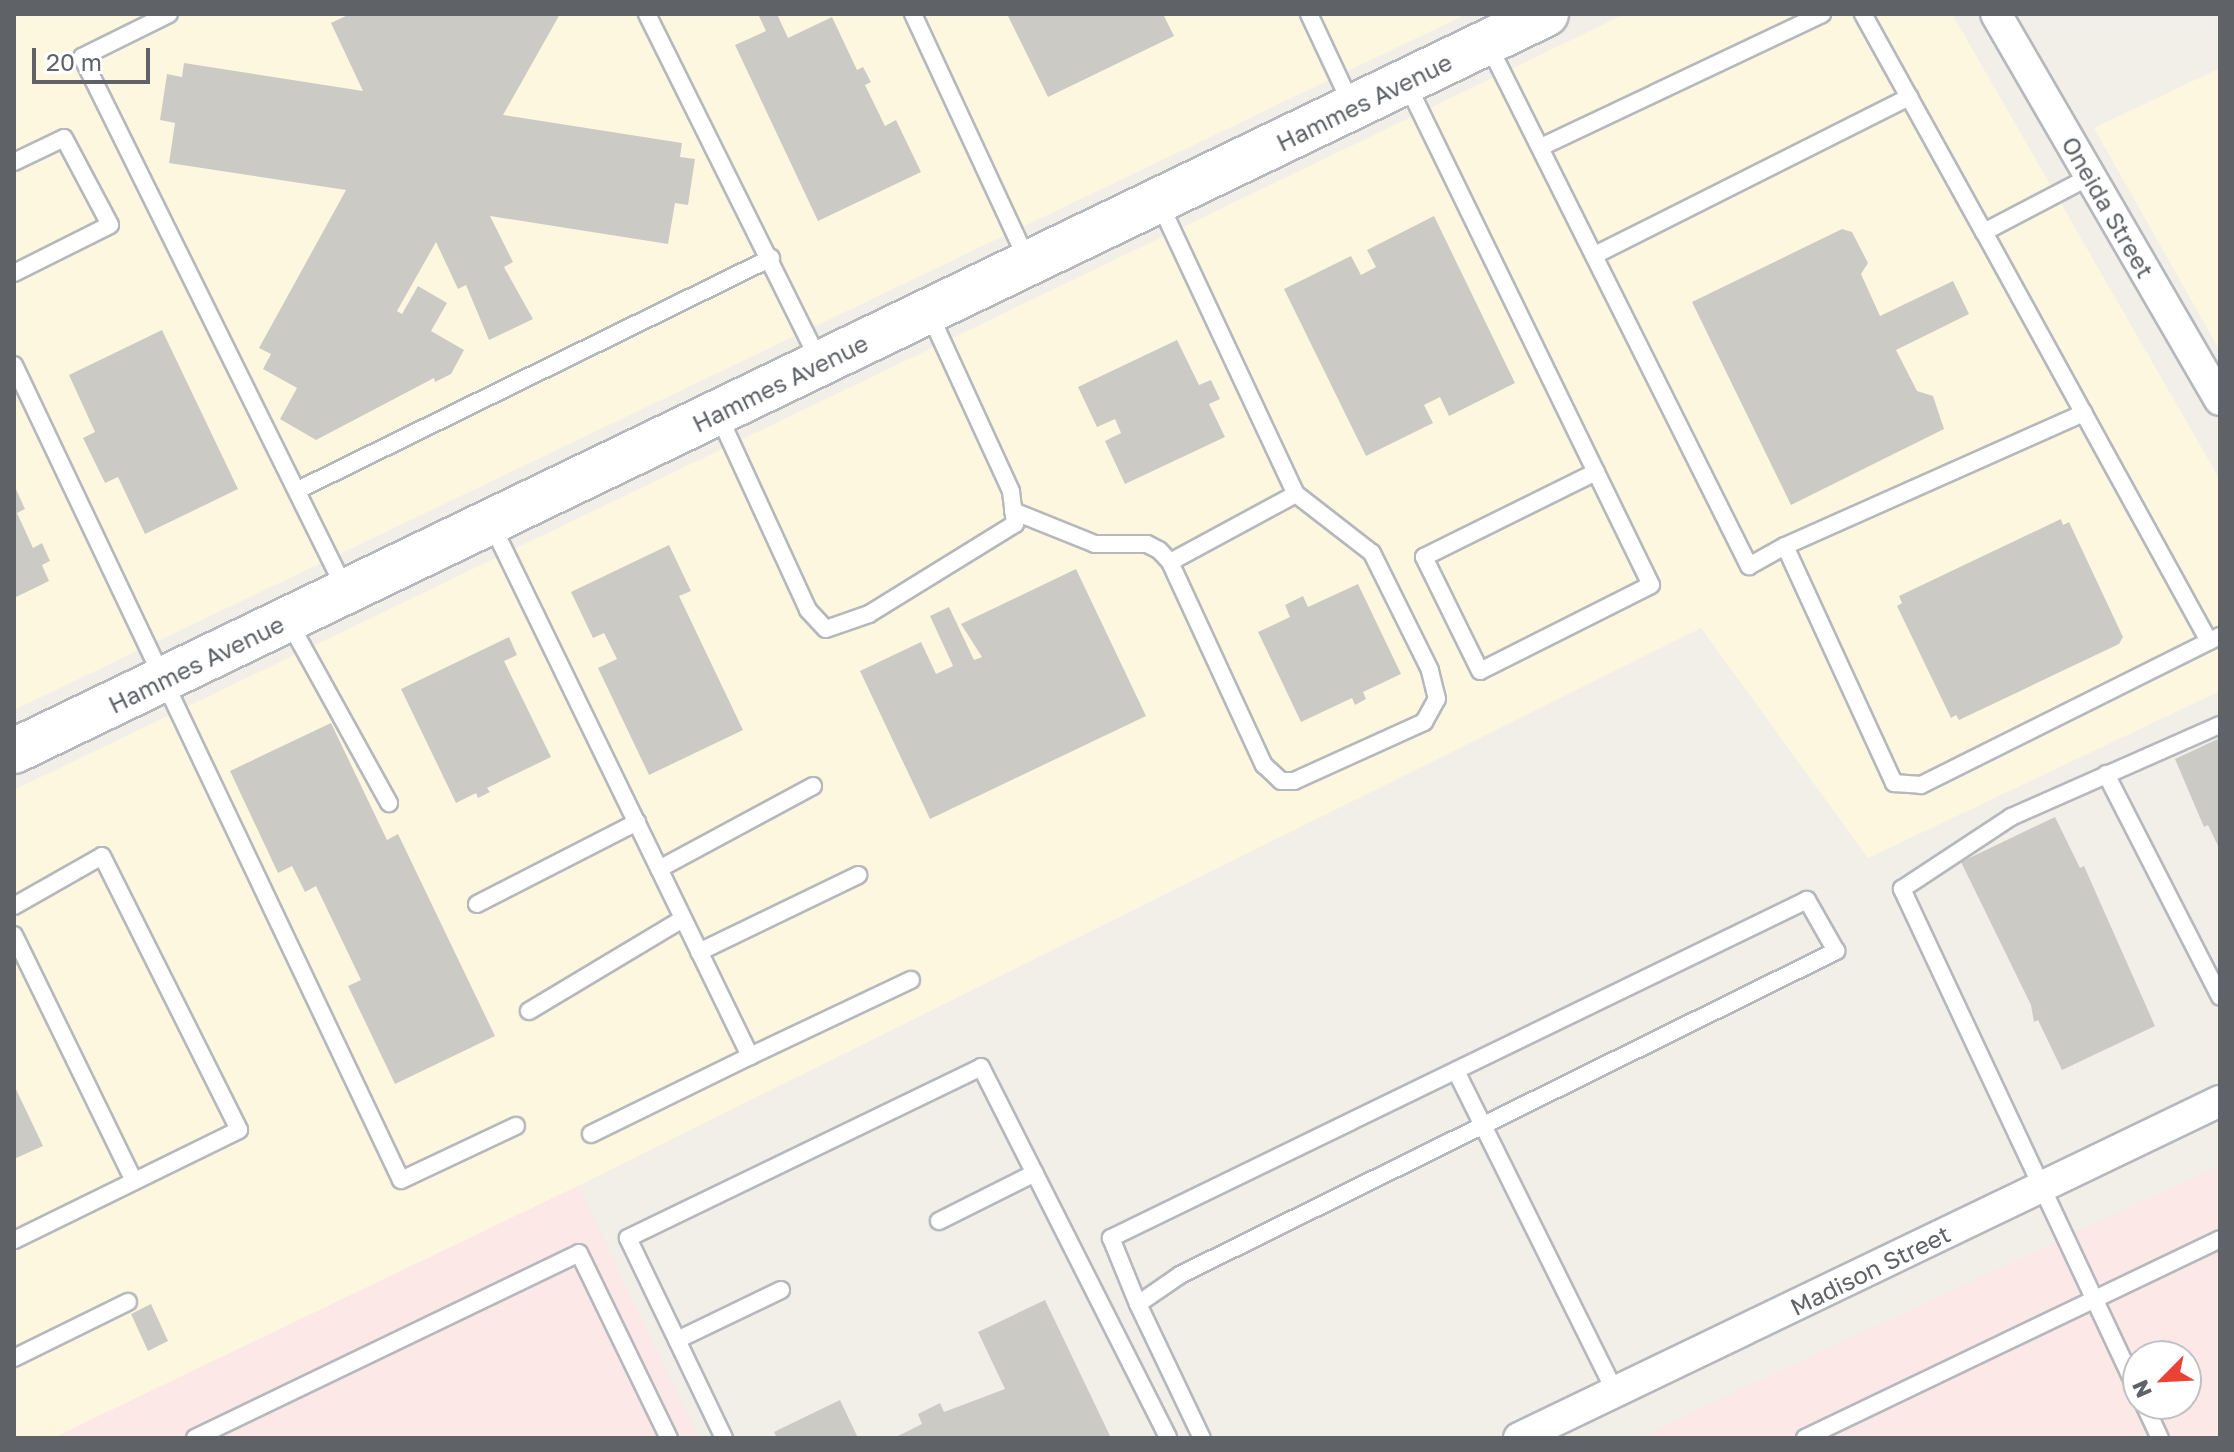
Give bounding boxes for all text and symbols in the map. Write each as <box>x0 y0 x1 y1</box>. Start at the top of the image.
scale bar <box>36 32 154 82</box>
text: 20 m <box>46 47 102 76</box>
street label: Hammes Avenue <box>1272 47 1456 157</box>
street label: Oneida Street <box>2056 131 2160 283</box>
street label: Hammes Avenue <box>688 328 872 438</box>
street label: Hammes Avenue <box>104 609 288 719</box>
street label: Madison Street <box>1785 1219 1955 1321</box>
north arrow <box>2122 1340 2202 1420</box>
text: N <box>2126 1376 2157 1402</box>

